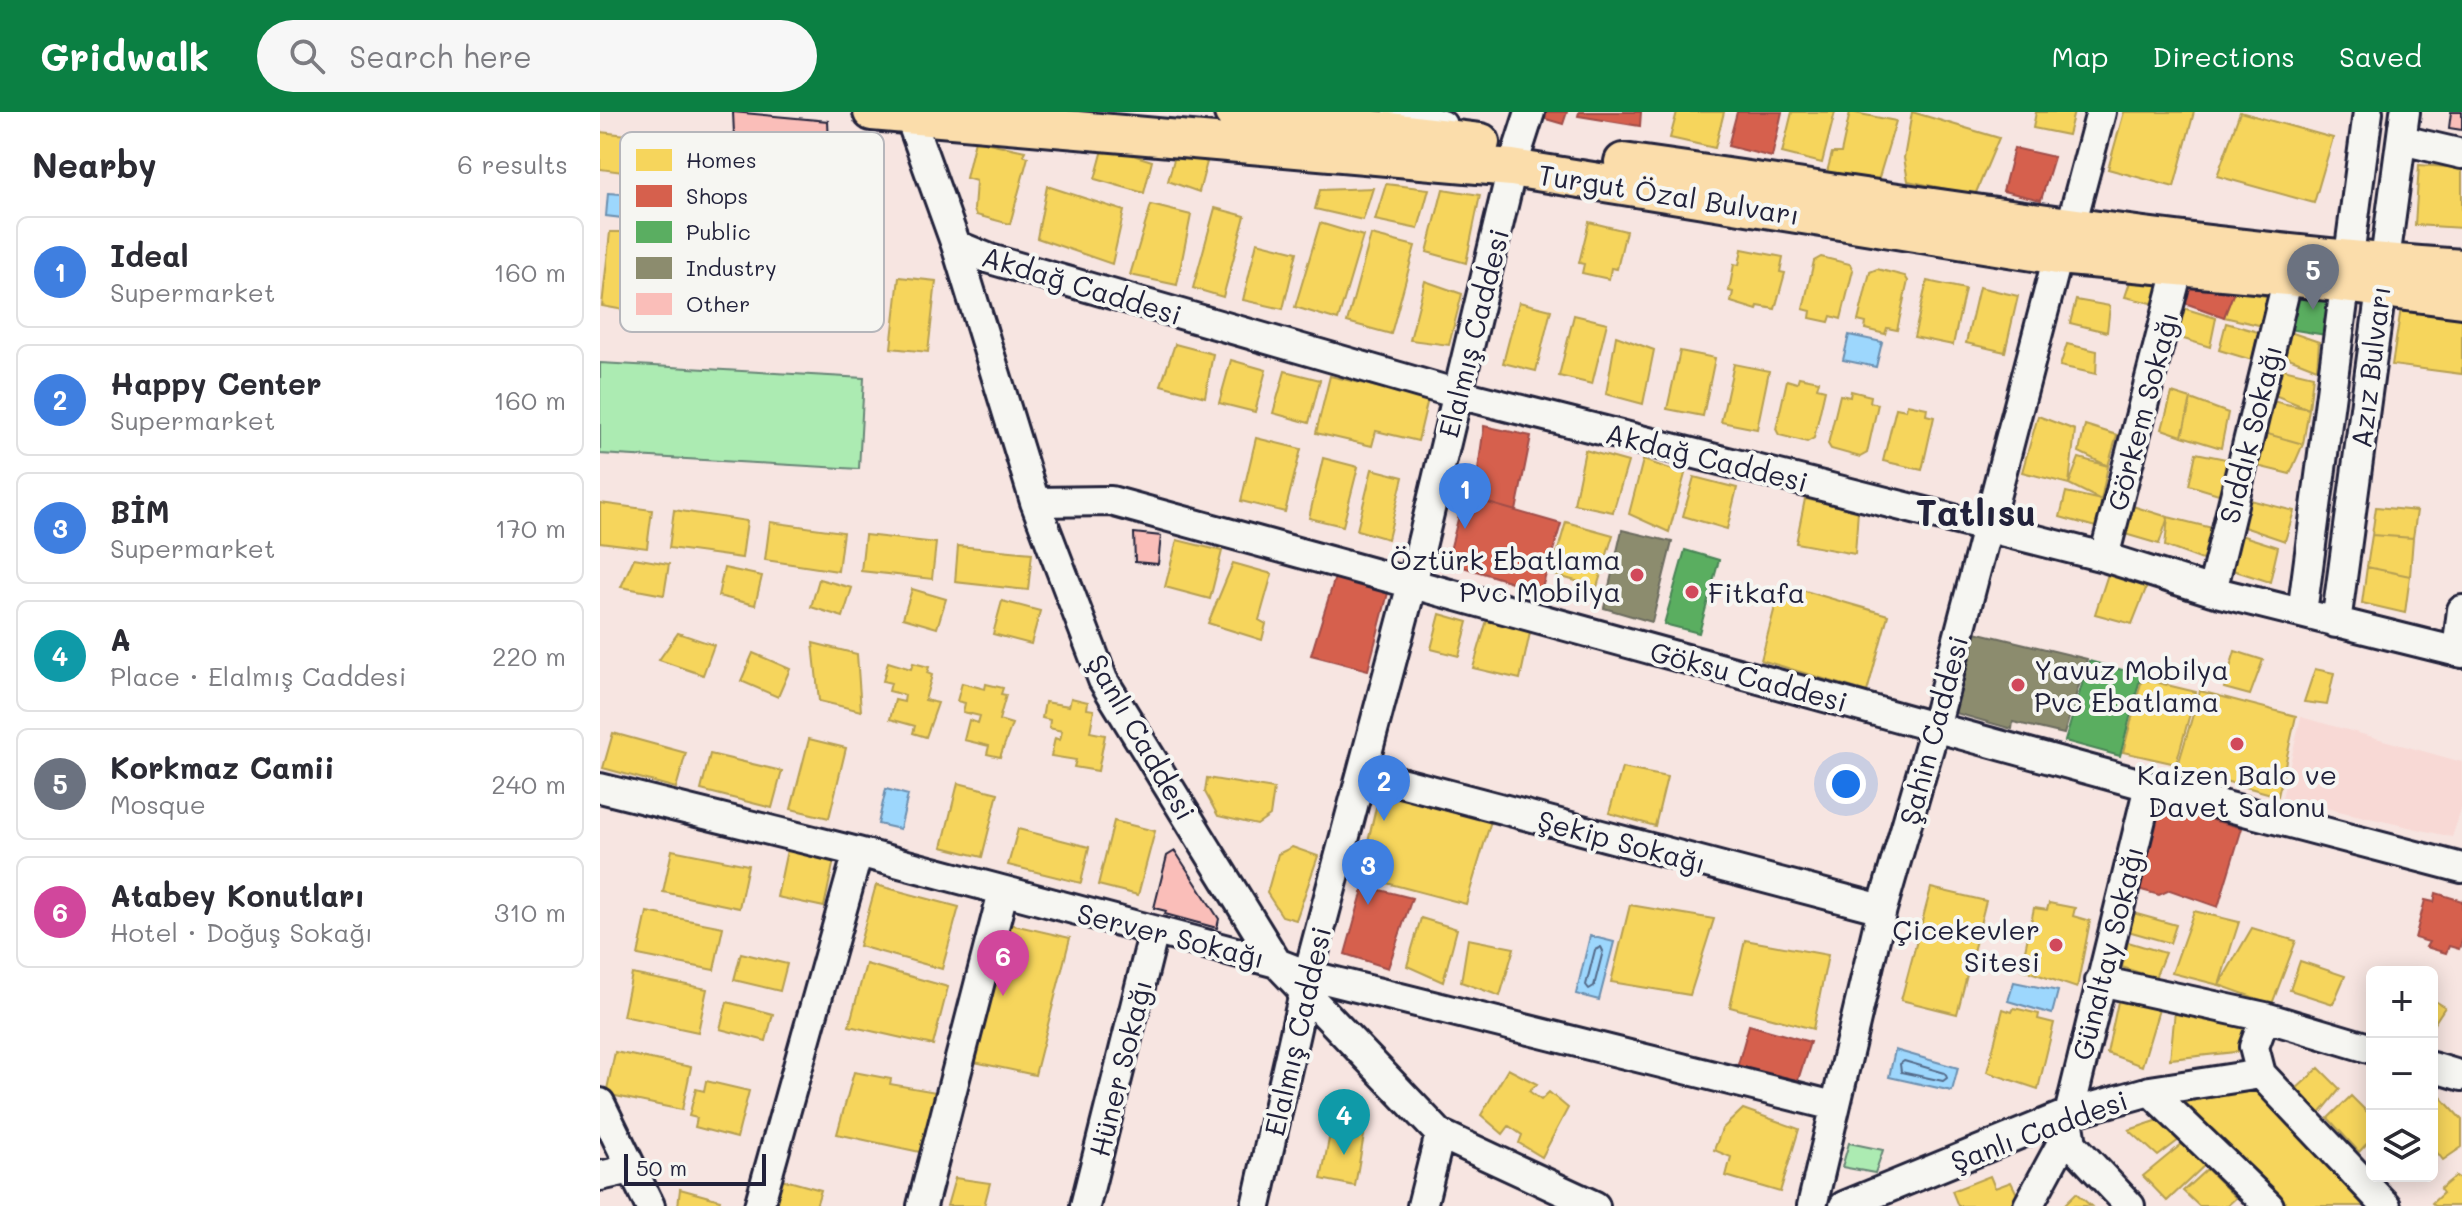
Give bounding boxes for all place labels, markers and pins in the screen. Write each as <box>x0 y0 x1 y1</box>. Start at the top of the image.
pin: 5 <box>2287 244 2339 310</box>
pin: 1 <box>1439 463 1491 529</box>
place label: Öztürk Ebatlama Pvc Mobilya <box>1390 541 1621 609</box>
marker: Öztürk Ebatlama Pvc Mobilya <box>1628 566 1646 584</box>
place label: Fitkafa <box>1708 574 1805 610</box>
marker: Fitkafa <box>1683 583 1701 601</box>
place label: Yavuz Mobilya Pvc Ebatlama <box>2034 651 2229 719</box>
marker: Yavuz Mobilya Pvc Ebatlama <box>2009 676 2027 694</box>
marker: Kaizen Balo ve Davet Salonu <box>2228 735 2246 753</box>
pin: 2 <box>1358 755 1410 821</box>
place label: Kaizen Balo ve Davet Salonu <box>2137 756 2337 824</box>
pin: 3 <box>1342 839 1394 905</box>
place label: Çicekevler Sitesi <box>1892 911 2040 979</box>
pin: 6 <box>977 930 1029 996</box>
marker: Çicekevler Sitesi <box>2047 936 2065 954</box>
pin: 4 <box>1318 1089 1370 1155</box>

